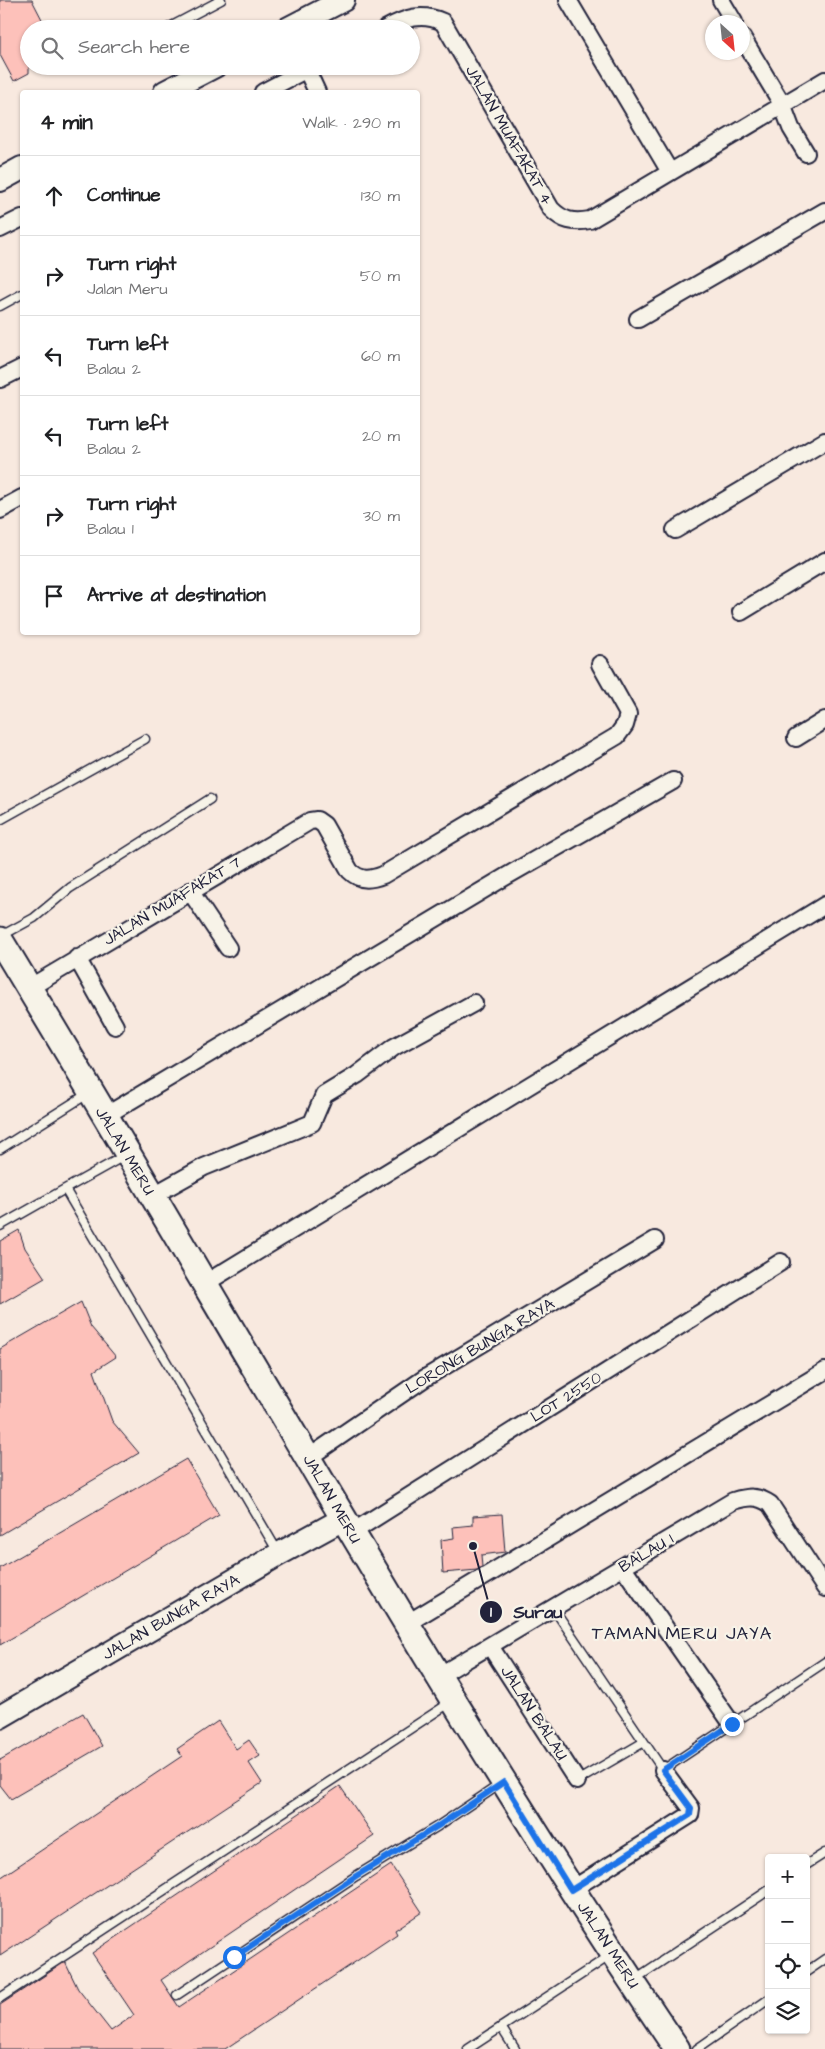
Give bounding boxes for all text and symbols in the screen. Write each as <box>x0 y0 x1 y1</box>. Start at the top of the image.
north arrow <box>705 15 750 60</box>
search box <box>20 20 420 75</box>
icon: search <box>38 34 66 62</box>
text: Search here <box>78 34 190 61</box>
street label: JALAN MUAFAKAT 4 <box>460 61 558 209</box>
text: 4 min <box>40 108 93 137</box>
text: Walk · 290 m <box>302 112 400 134</box>
icon: ahead <box>40 182 68 210</box>
text: Continue <box>87 182 161 209</box>
text: 130 m <box>361 185 400 207</box>
text: Turn right <box>87 251 176 278</box>
icon: right <box>40 262 68 290</box>
text: 50 m <box>360 265 400 287</box>
text: Jalan Meru <box>87 278 168 300</box>
text: Turn left <box>87 331 168 358</box>
icon: left <box>40 342 68 370</box>
text: 60 m <box>361 345 400 367</box>
text: Balau 2 <box>87 358 141 380</box>
text: Turn left <box>87 411 168 438</box>
icon: left <box>40 422 68 450</box>
text: 20 m <box>362 425 400 447</box>
text: Balau 2 <box>87 438 141 460</box>
text: Turn right <box>87 491 176 518</box>
icon: right <box>40 502 68 530</box>
text: 30 m <box>363 505 400 527</box>
text: Balau 1 <box>87 518 134 540</box>
icon: arrive <box>40 582 68 610</box>
text: Arrive at destination <box>87 582 266 609</box>
street label: JALAN MUAFAKAT 7 <box>99 851 245 951</box>
street label: JALAN MERU <box>90 1103 160 1199</box>
street label: LORONG BUNGA RAYA <box>401 1293 559 1399</box>
street label: LOT 2550 <box>526 1366 606 1428</box>
street label: JALAN MERU <box>298 1450 366 1548</box>
street label: BALAU 1 <box>614 1528 678 1578</box>
street label: JALAN BUNGA RAYA <box>98 1569 244 1665</box>
callout: Surau <box>478 1595 572 1628</box>
text: Surau <box>513 1600 562 1625</box>
text: 1 <box>490 1602 492 1623</box>
district label: TAMAN MERU JAYA <box>592 1621 772 1646</box>
street label: JALAN BALAU <box>495 1662 573 1764</box>
route end <box>721 1713 744 1736</box>
map controls <box>765 1854 810 2034</box>
button: + <box>765 1854 810 1899</box>
street label: JALAN MERU <box>572 1897 644 1993</box>
button: − <box>765 1899 810 1944</box>
button: locate <box>765 1944 810 1989</box>
route start <box>223 1946 246 1969</box>
button: layers <box>765 1989 810 2034</box>

